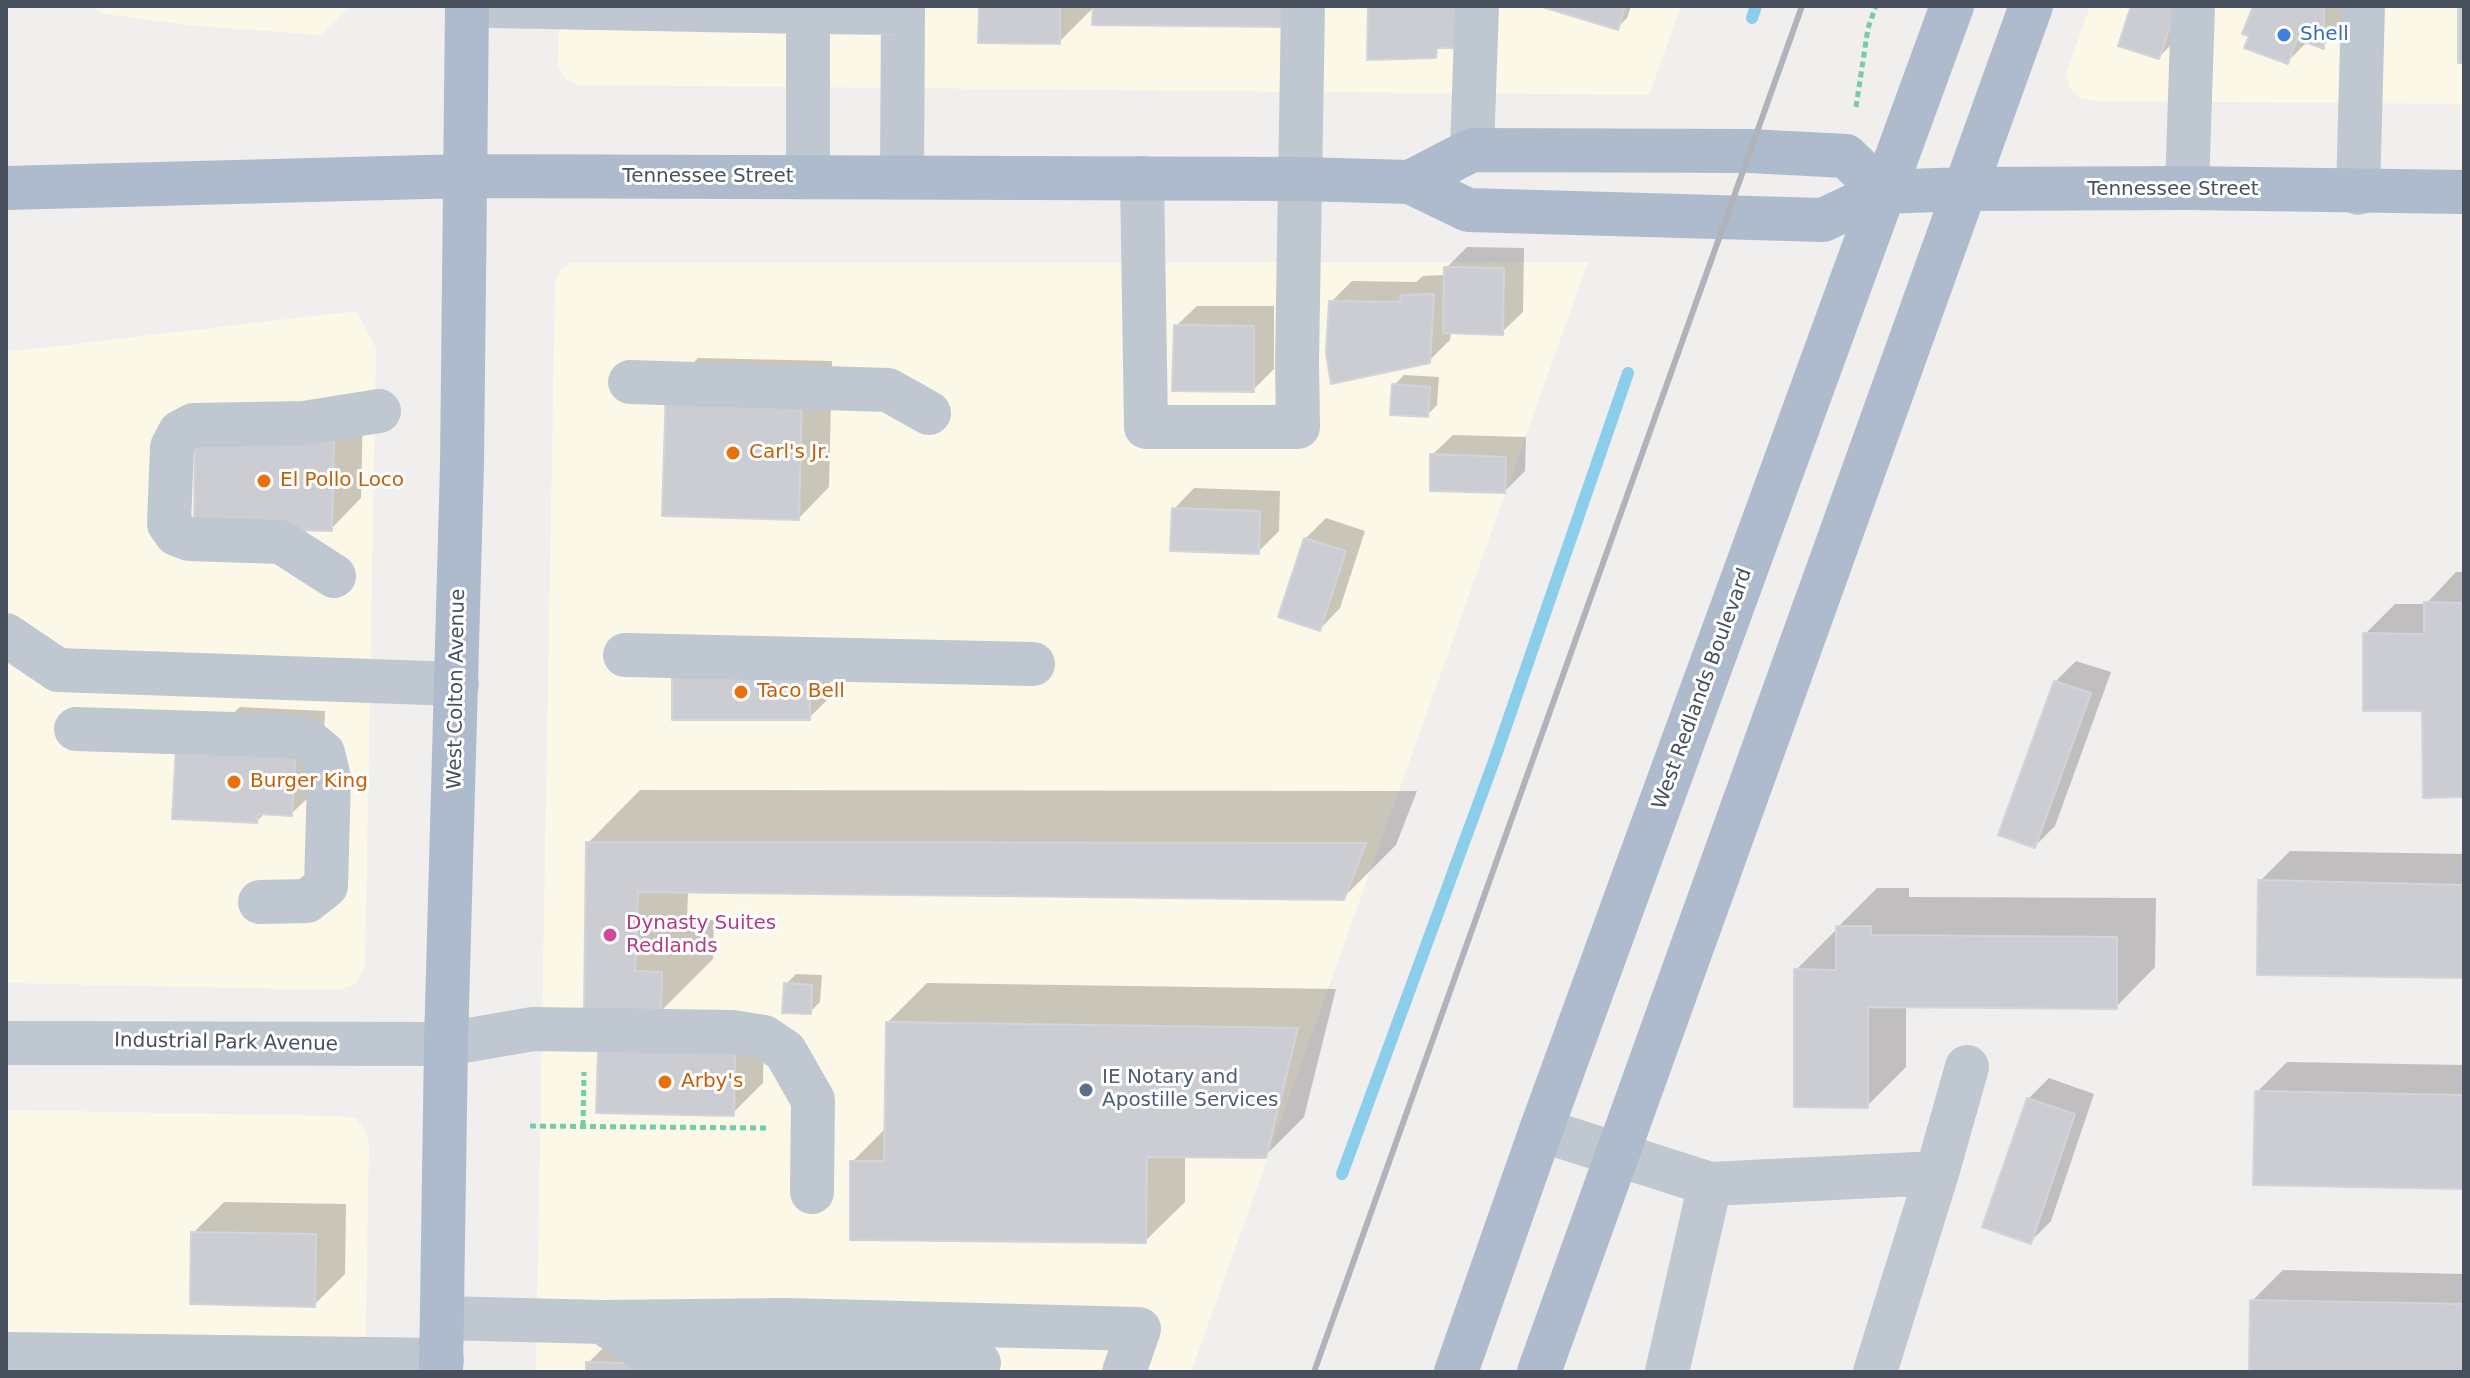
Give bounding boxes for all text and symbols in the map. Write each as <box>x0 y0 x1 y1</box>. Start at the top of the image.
place label: Shell <box>2300 23 2349 47</box>
marker: Shell <box>2275 26 2293 44</box>
street label: Tennessee Street <box>622 165 794 189</box>
street label: Tennessee Street <box>2087 178 2259 202</box>
place label: Carl's Jr. <box>749 441 830 465</box>
marker: Carl's Jr. <box>724 444 742 462</box>
place label: El Pollo Loco <box>280 469 404 493</box>
marker: El Pollo Loco <box>255 472 273 490</box>
street label: West Redlands Boulevard <box>1648 565 1758 813</box>
street label: West Colton Avenue <box>443 588 471 790</box>
place label: Taco Bell <box>757 680 845 704</box>
marker: Taco Bell <box>732 683 750 701</box>
place label: Burger King <box>250 770 368 794</box>
marker: Burger King <box>225 773 243 791</box>
place label: Dynasty Suites Redlands <box>626 912 776 959</box>
marker: Dynasty Suites Redlands <box>601 926 619 944</box>
street label: Industrial Park Avenue <box>114 1029 338 1057</box>
place label: IE Notary and Apostille Services <box>1102 1066 1279 1113</box>
place label: Arby's <box>681 1070 743 1094</box>
marker: Arby's <box>656 1073 674 1091</box>
marker: IE Notary and Apostille Services <box>1077 1081 1095 1099</box>

